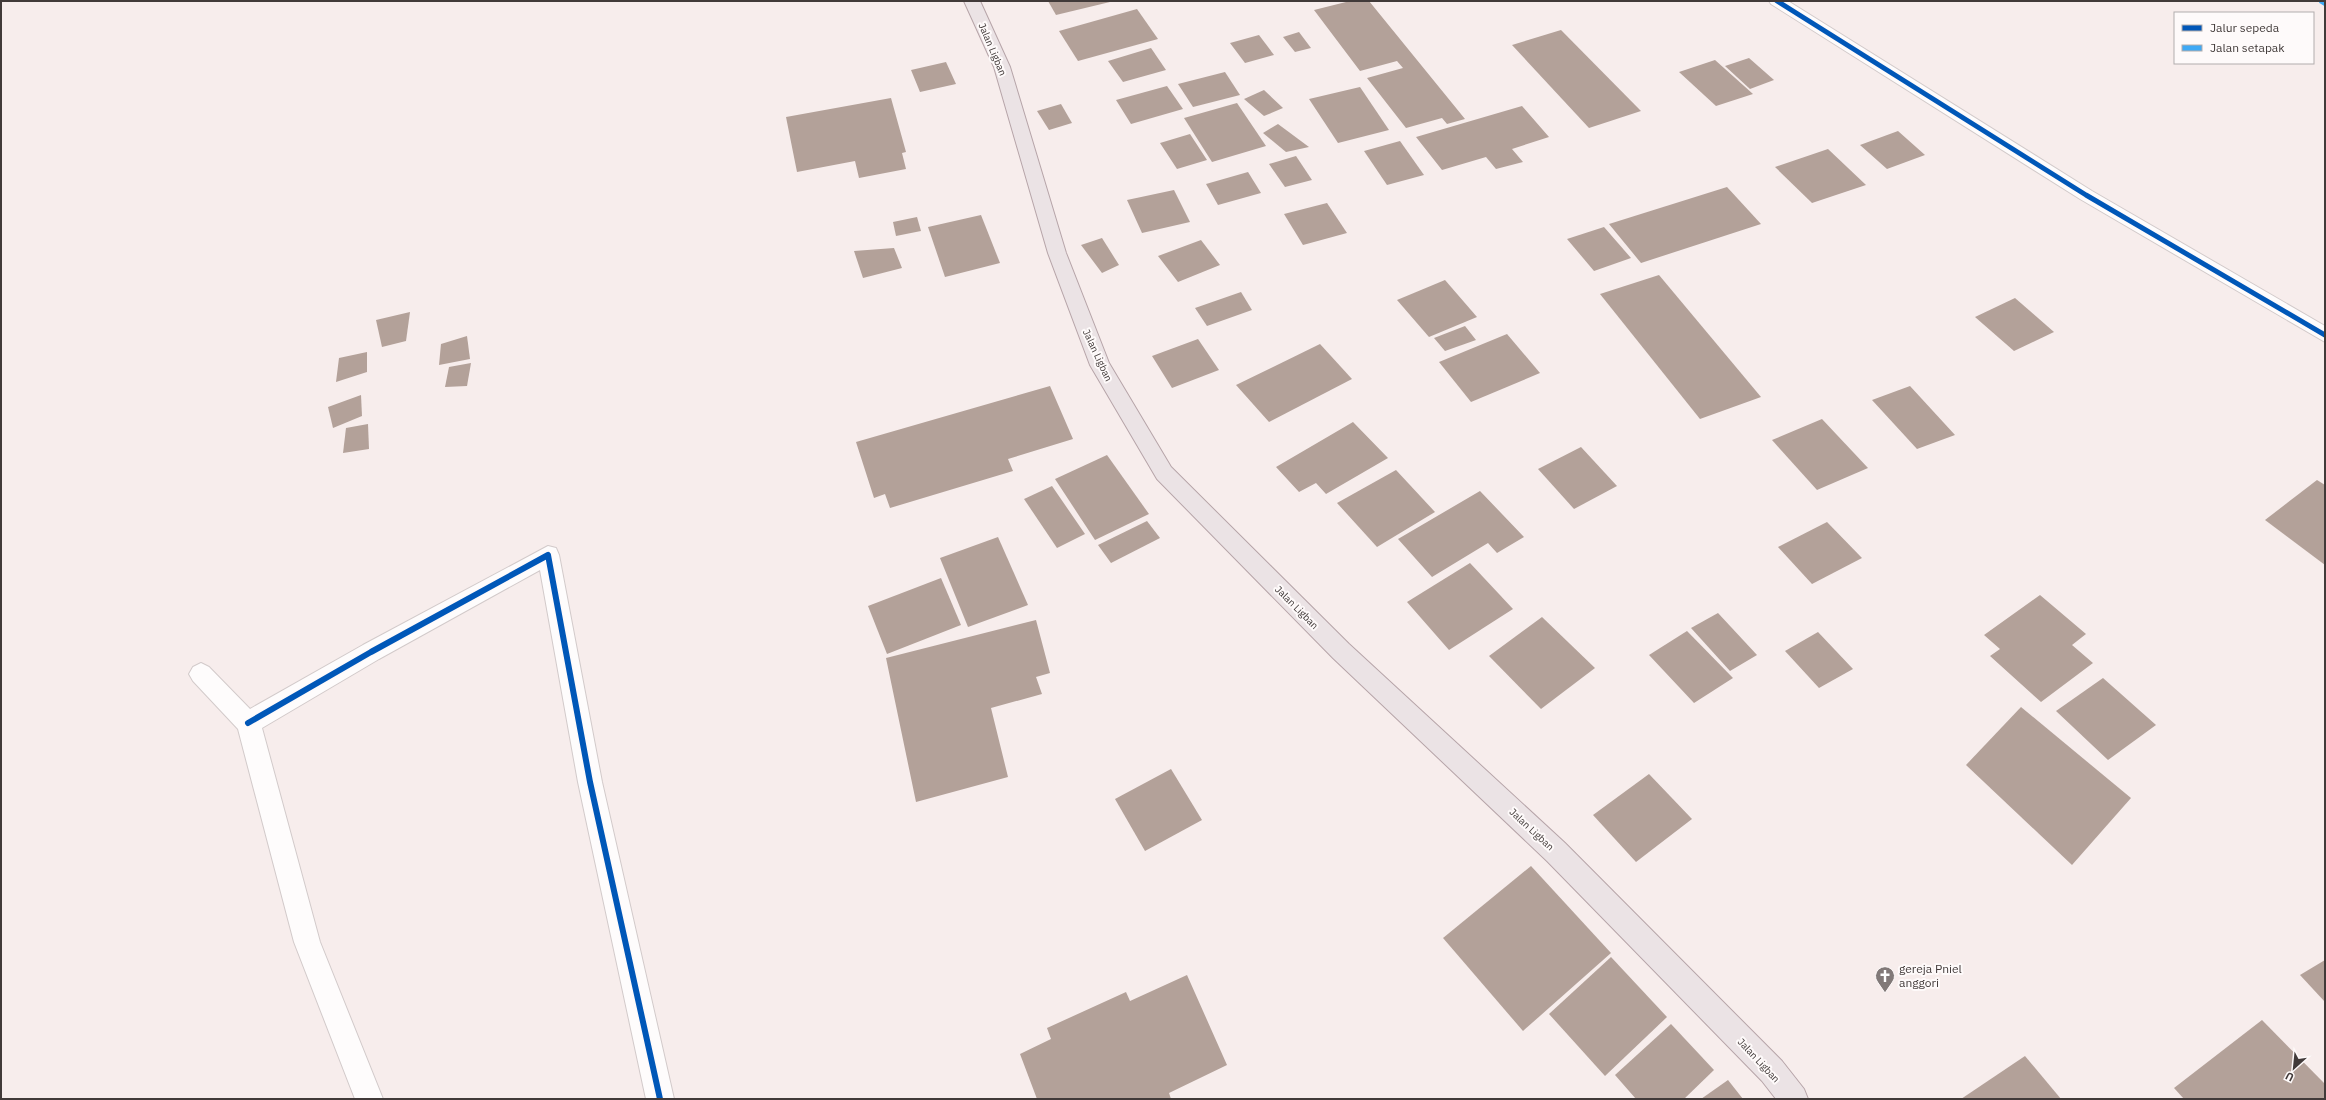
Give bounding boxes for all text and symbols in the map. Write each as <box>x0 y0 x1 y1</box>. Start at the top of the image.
legend <box>2174 12 2314 64</box>
text: Jalur sepeda <box>2210 20 2280 35</box>
street label: Jalan Ligban <box>976 21 1009 78</box>
text: Jalan setapak <box>2210 40 2285 55</box>
street label: Jalan Ligban <box>1080 327 1115 383</box>
street label: Jalan Ligban <box>1272 583 1321 632</box>
street label: Jalan Ligban <box>1507 805 1557 853</box>
place label: gereja Pniel anggori <box>1899 961 1962 990</box>
church icon: gereja Pniel anggori <box>1874 965 1896 993</box>
street label: Jalan Ligban <box>1735 1035 1783 1085</box>
north arrow <box>2274 1048 2314 1088</box>
text: U <box>2283 1069 2296 1085</box>

